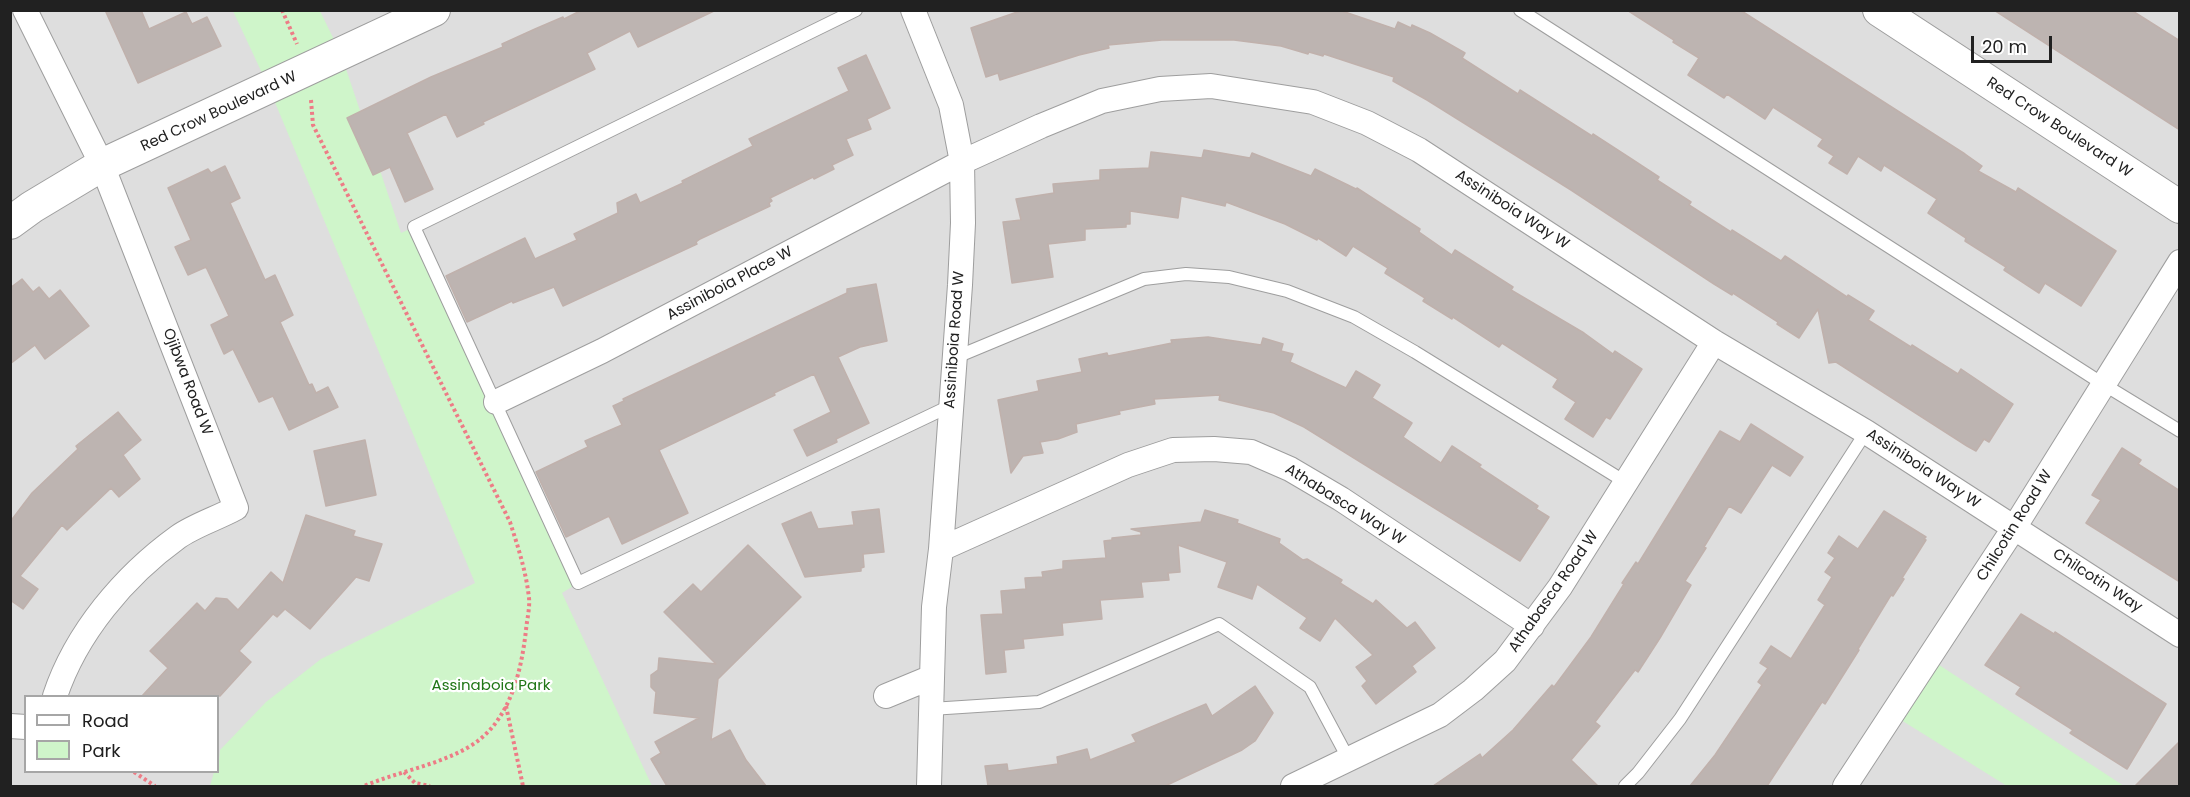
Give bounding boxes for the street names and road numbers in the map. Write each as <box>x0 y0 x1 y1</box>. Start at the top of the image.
street label: Red Crow Boulevard W <box>138 68 300 156</box>
street label: Red Crow Boulevard W <box>1983 74 2135 182</box>
street label: Assiniboia Way W <box>1452 166 1572 254</box>
street label: Assiniboia Place W <box>664 243 796 325</box>
street label: Assiniboia Road W <box>941 271 969 409</box>
street label: Ojibwa Road W <box>158 326 216 438</box>
street label: Assiniboia Way W <box>1863 425 1983 513</box>
street label: Athabasca Way W <box>1281 461 1409 549</box>
street label: Chilcotin Road W <box>1974 467 2056 585</box>
street label: Athabasca Road W <box>1505 528 1603 656</box>
street label: Chilcotin Way <box>2049 545 2145 617</box>

